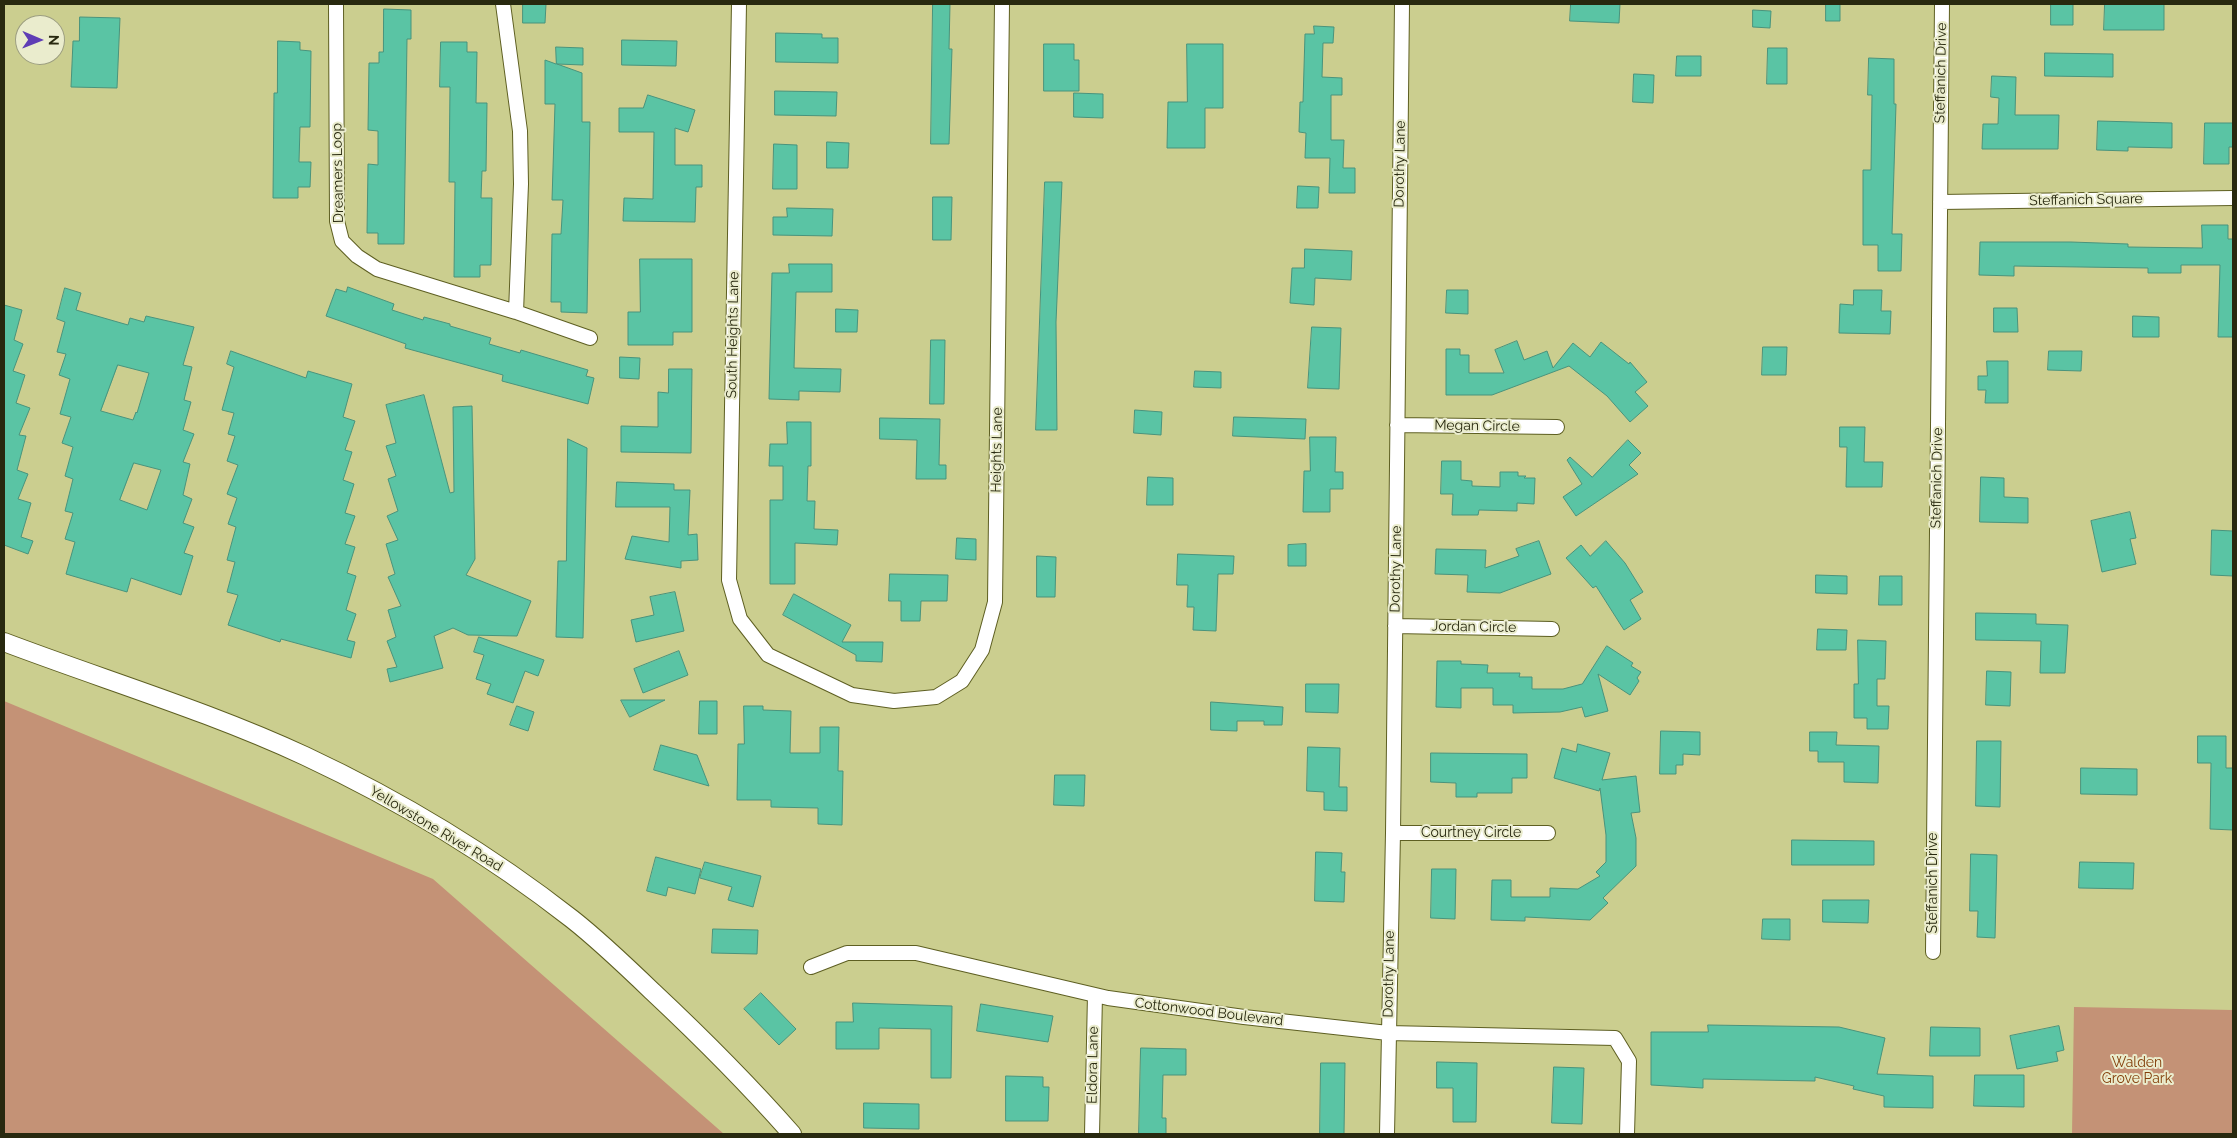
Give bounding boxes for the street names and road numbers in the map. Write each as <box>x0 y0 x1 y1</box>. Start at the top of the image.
street label: Steffanich Drive <box>1932 22 1950 124</box>
street label: Dorothy Lane <box>1391 120 1409 208</box>
street label: Dreamers Loop <box>329 123 347 223</box>
street label: Steffanich Square <box>2029 191 2143 209</box>
street label: South Heights Lane <box>723 271 743 399</box>
street label: Heights Lane <box>988 407 1006 493</box>
street label: Megan Circle <box>1434 417 1520 435</box>
street label: Steffanich Drive <box>1928 427 1946 529</box>
street label: Dorothy Lane <box>1387 525 1405 613</box>
street label: Jordan Circle <box>1431 618 1517 636</box>
street label: Yellowstone River Road <box>366 783 506 875</box>
street label: Courtney Circle <box>1421 825 1521 841</box>
street label: Steffanich Drive <box>1925 833 1941 933</box>
street label: Dorothy Lane <box>1380 930 1398 1018</box>
street label: Cottonwood Boulevard <box>1134 995 1284 1029</box>
street label: Eldora Lane <box>1084 1026 1102 1104</box>

